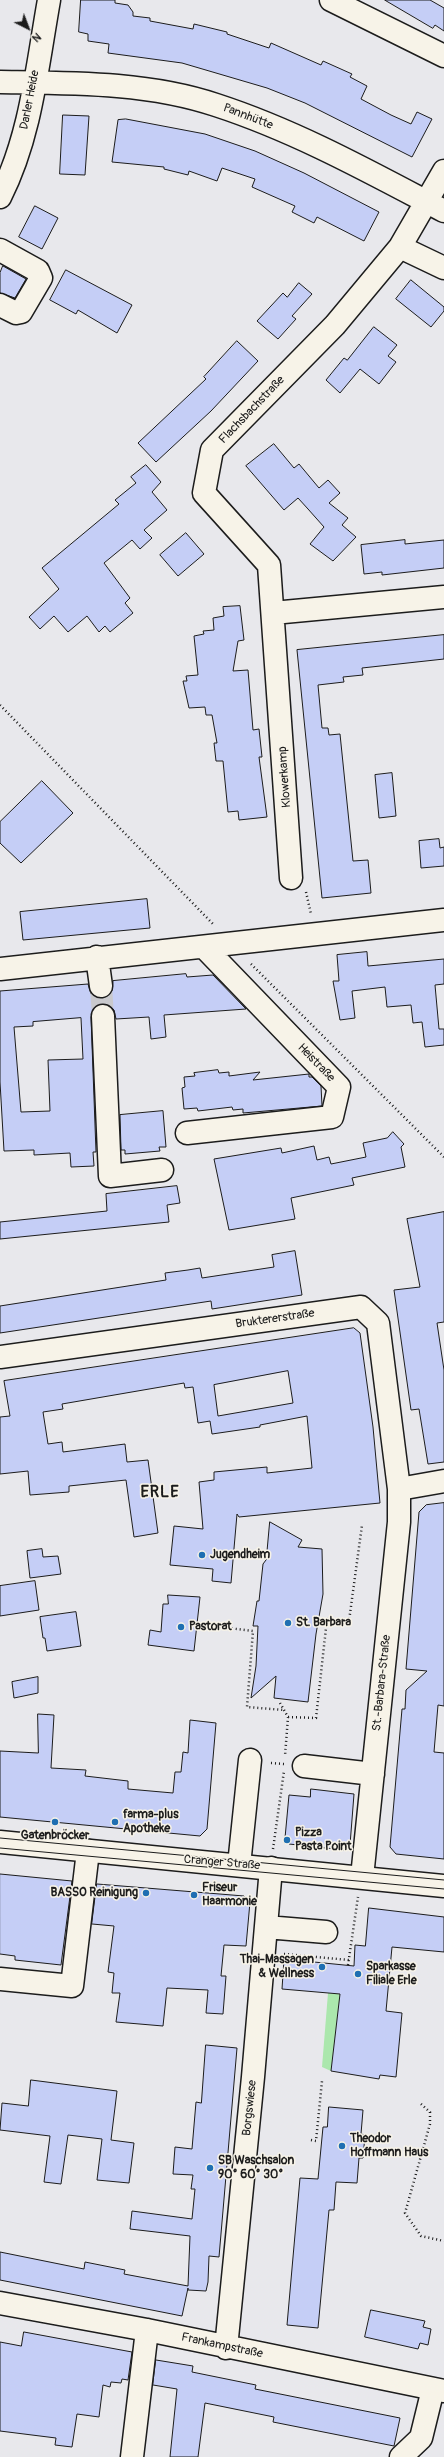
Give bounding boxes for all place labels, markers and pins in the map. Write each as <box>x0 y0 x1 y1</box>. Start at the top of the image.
place label: Jugendheim <box>210 1548 270 1562</box>
marker: Jugendheim <box>197 1550 207 1560</box>
place label: St. Barbara <box>296 1616 351 1630</box>
marker: St. Barbara <box>283 1618 293 1628</box>
place label: Pastorat <box>189 1620 232 1634</box>
marker: Pastorat <box>176 1622 186 1632</box>
place label: farma-plus Apotheke <box>123 1808 179 1836</box>
marker: Gatenbröcker <box>50 1817 60 1827</box>
marker: farma-plus Apotheke <box>110 1817 120 1827</box>
place label: Pizza Pasta Point <box>295 1826 352 1854</box>
place label: Gatenbröcker <box>21 1829 89 1843</box>
marker: Pizza Pasta Point <box>282 1835 292 1845</box>
place label: Friseur Haarmonie <box>202 1881 257 1909</box>
place label: BASSO Reinigung <box>50 1886 138 1900</box>
marker: BASSO Reinigung <box>141 1888 151 1898</box>
marker: Friseur Haarmonie <box>189 1890 199 1900</box>
place label: Thai-Massagen & Wellness <box>240 1953 314 1981</box>
place label: Sparkasse Filiale Erle <box>366 1960 417 1988</box>
marker: Thai-Massagen & Wellness <box>317 1962 327 1972</box>
marker: Sparkasse Filiale Erle <box>353 1969 363 1979</box>
place label: Theodor Hoffmann Haus <box>350 2132 428 2160</box>
marker: Theodor Hoffmann Haus <box>337 2141 347 2151</box>
place label: SB Waschsalon 90° 60° 30° <box>218 2154 294 2182</box>
marker: SB Waschsalon 90° 60° 30° <box>205 2163 215 2173</box>

